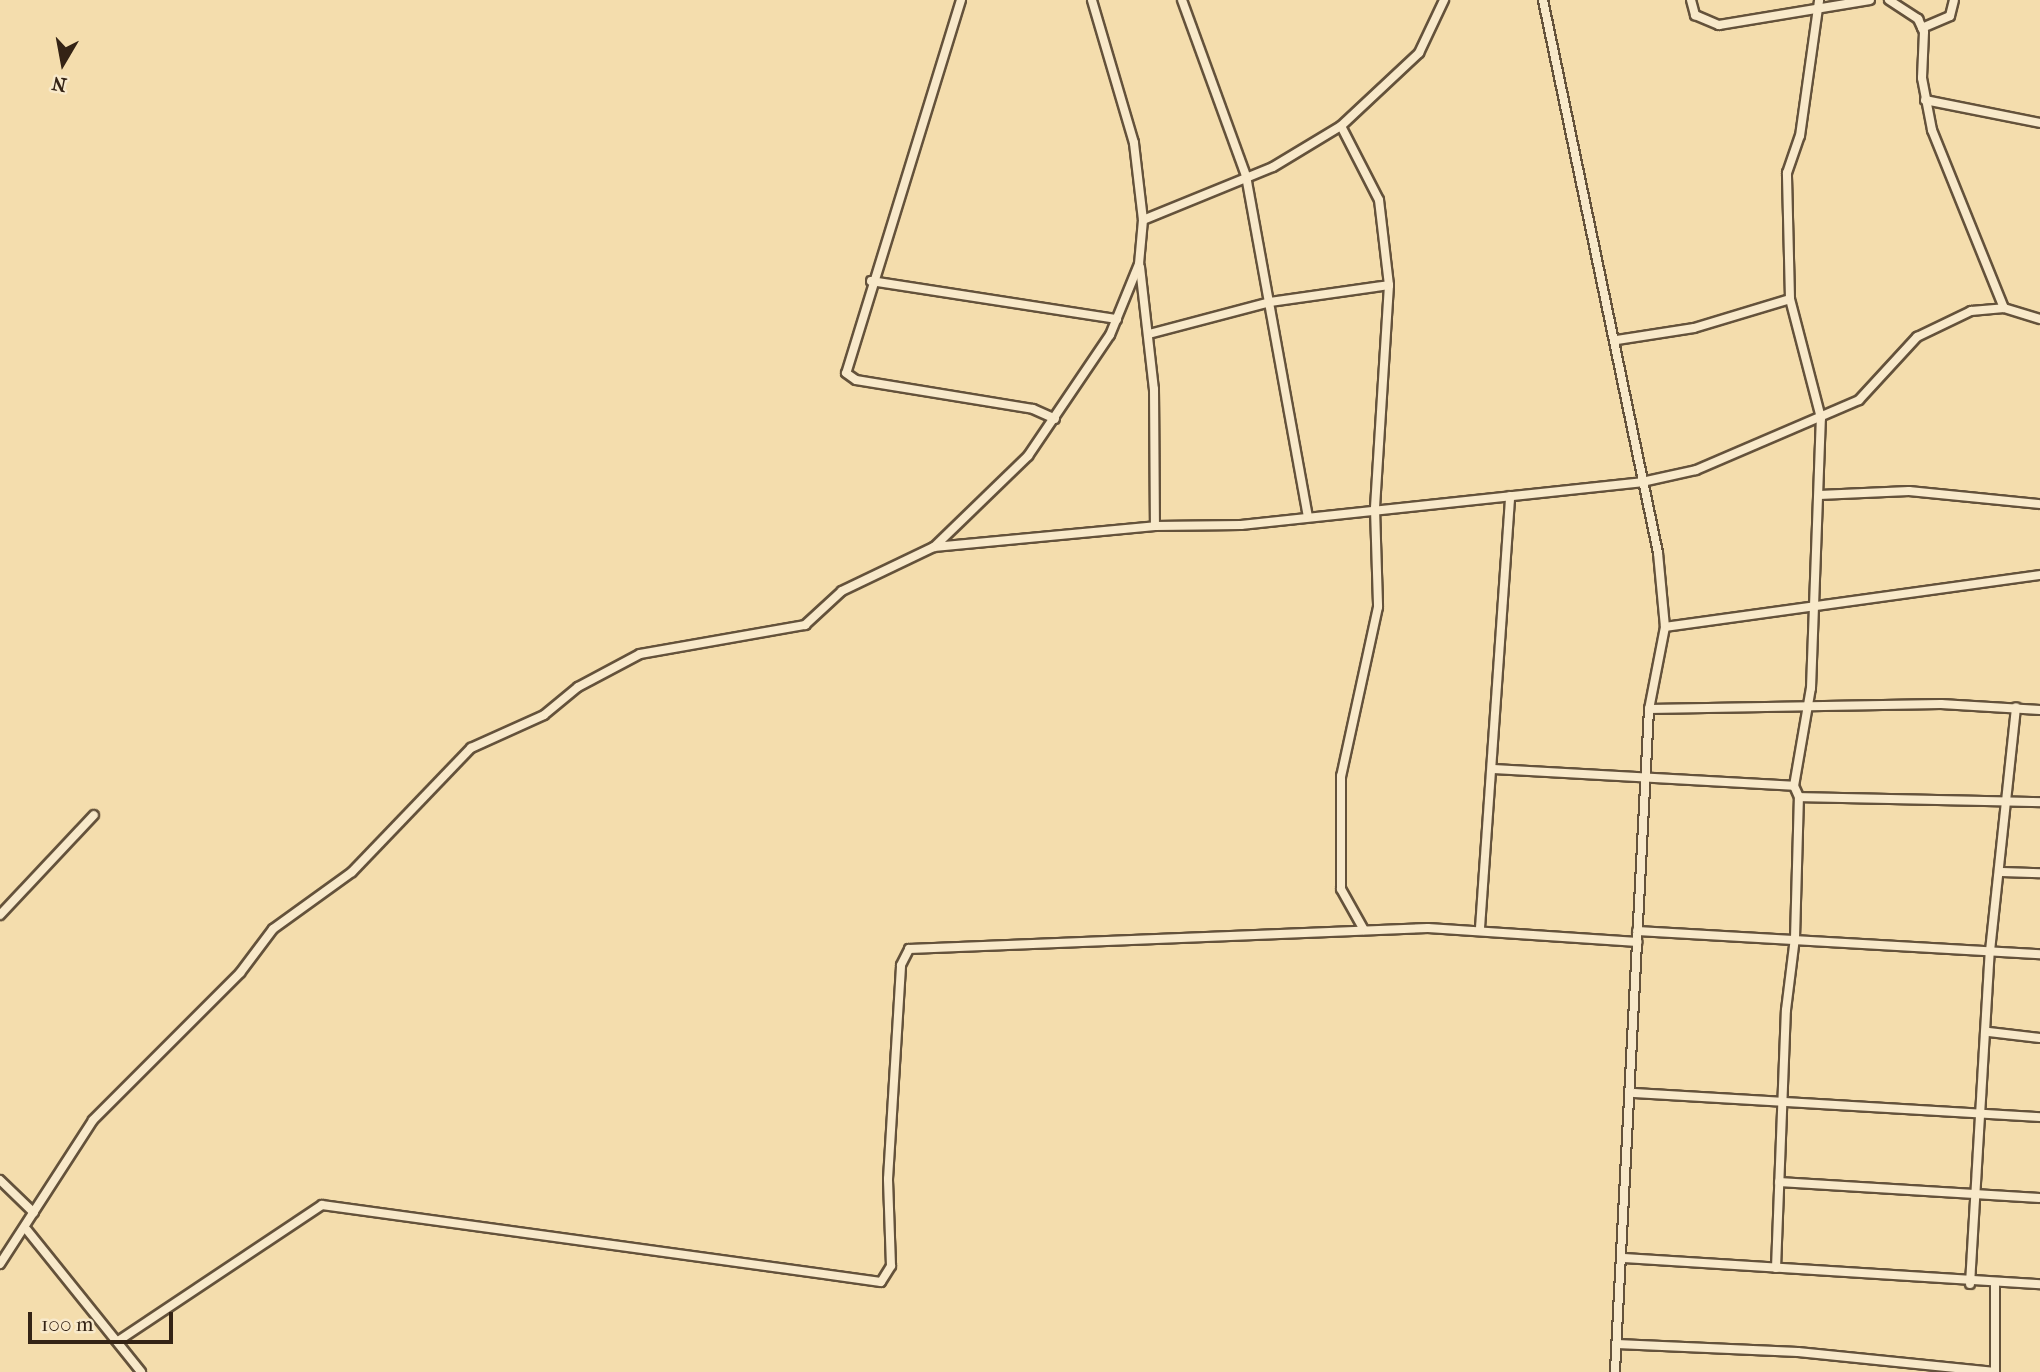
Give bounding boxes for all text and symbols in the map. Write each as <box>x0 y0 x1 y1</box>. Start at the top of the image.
north arrow <box>28 28 98 98</box>
text: N <box>50 72 68 96</box>
scale bar <box>32 1298 177 1342</box>
text: 100 m <box>41 1312 94 1336</box>

